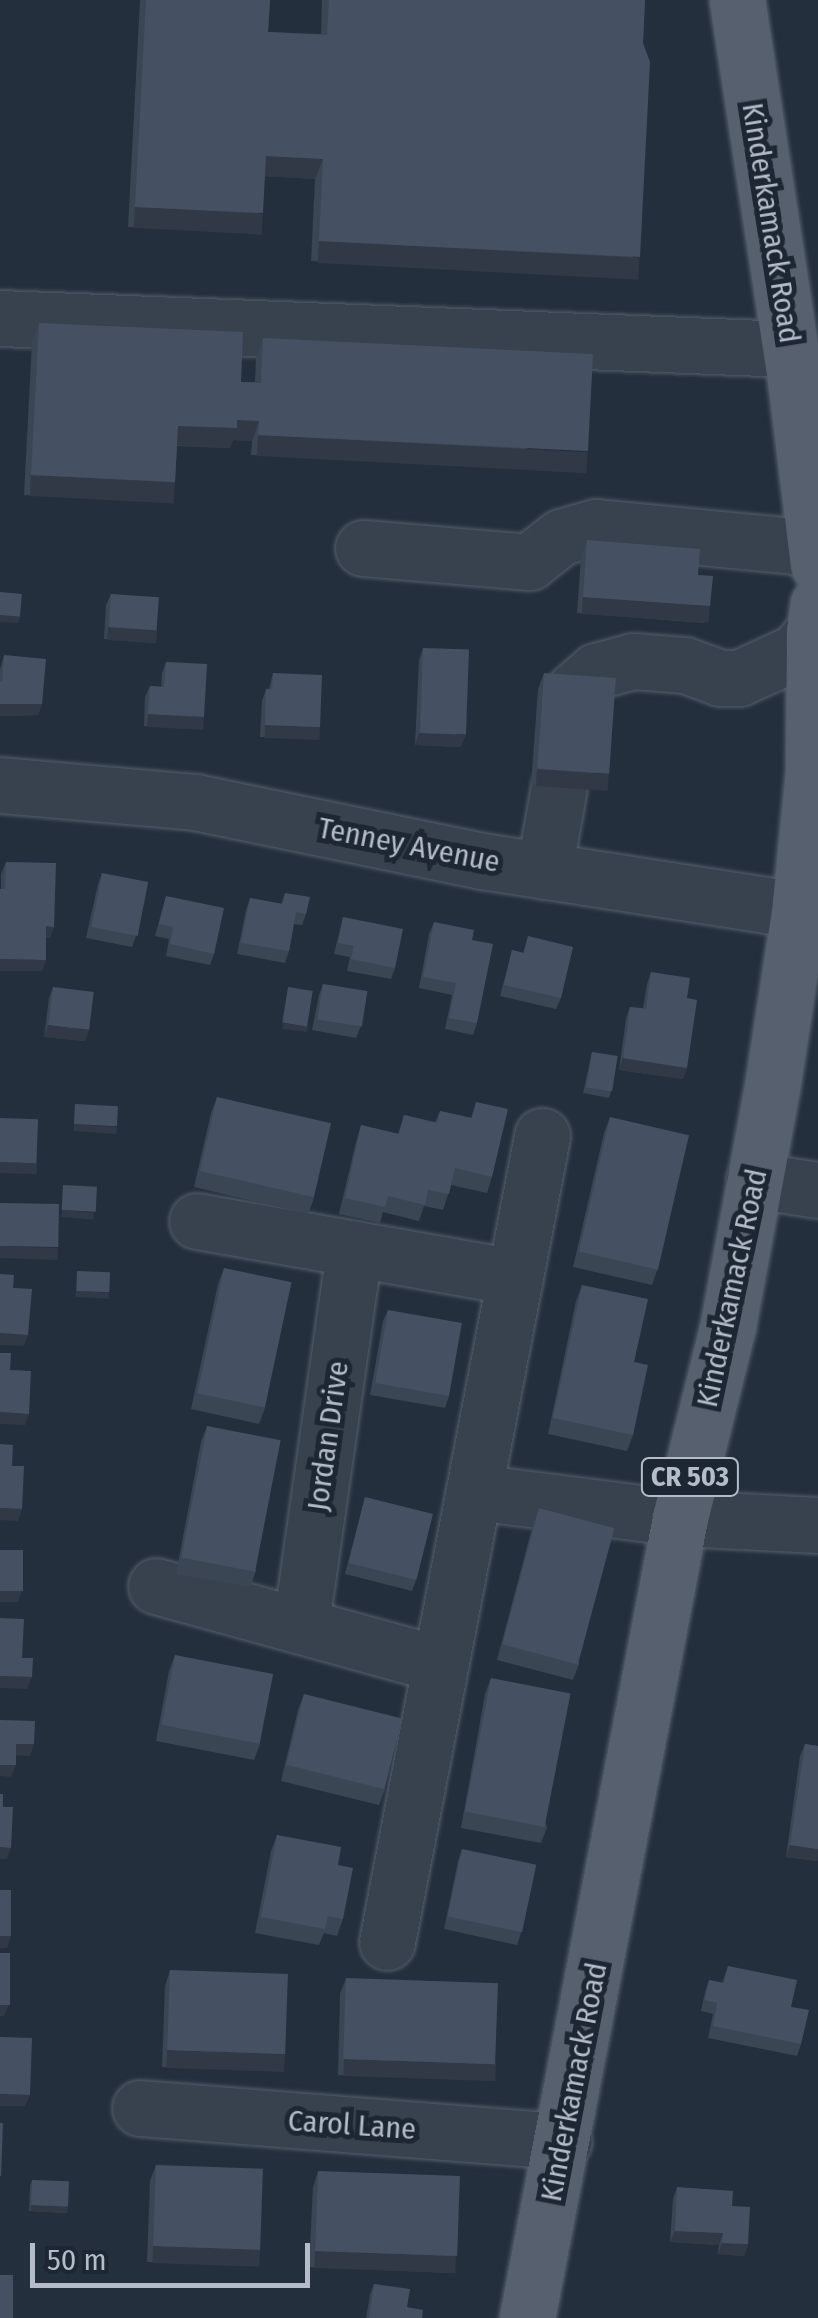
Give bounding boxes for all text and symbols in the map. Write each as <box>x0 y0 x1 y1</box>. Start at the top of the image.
street label: Kinderkamack Road <box>734 100 808 346</box>
street label: Tenney Avenue <box>315 810 503 880</box>
street label: Kinderkamack Road <box>689 1166 775 1410</box>
street label: Jordan Drive <box>300 1359 356 1513</box>
road number: CR 503 <box>640 1454 740 1500</box>
street label: Kinderkamack Road <box>533 1959 615 2205</box>
street label: Carol Lane <box>287 2103 417 2147</box>
scale bar <box>35 2223 315 2285</box>
text: 50 m <box>47 2242 107 2278</box>

